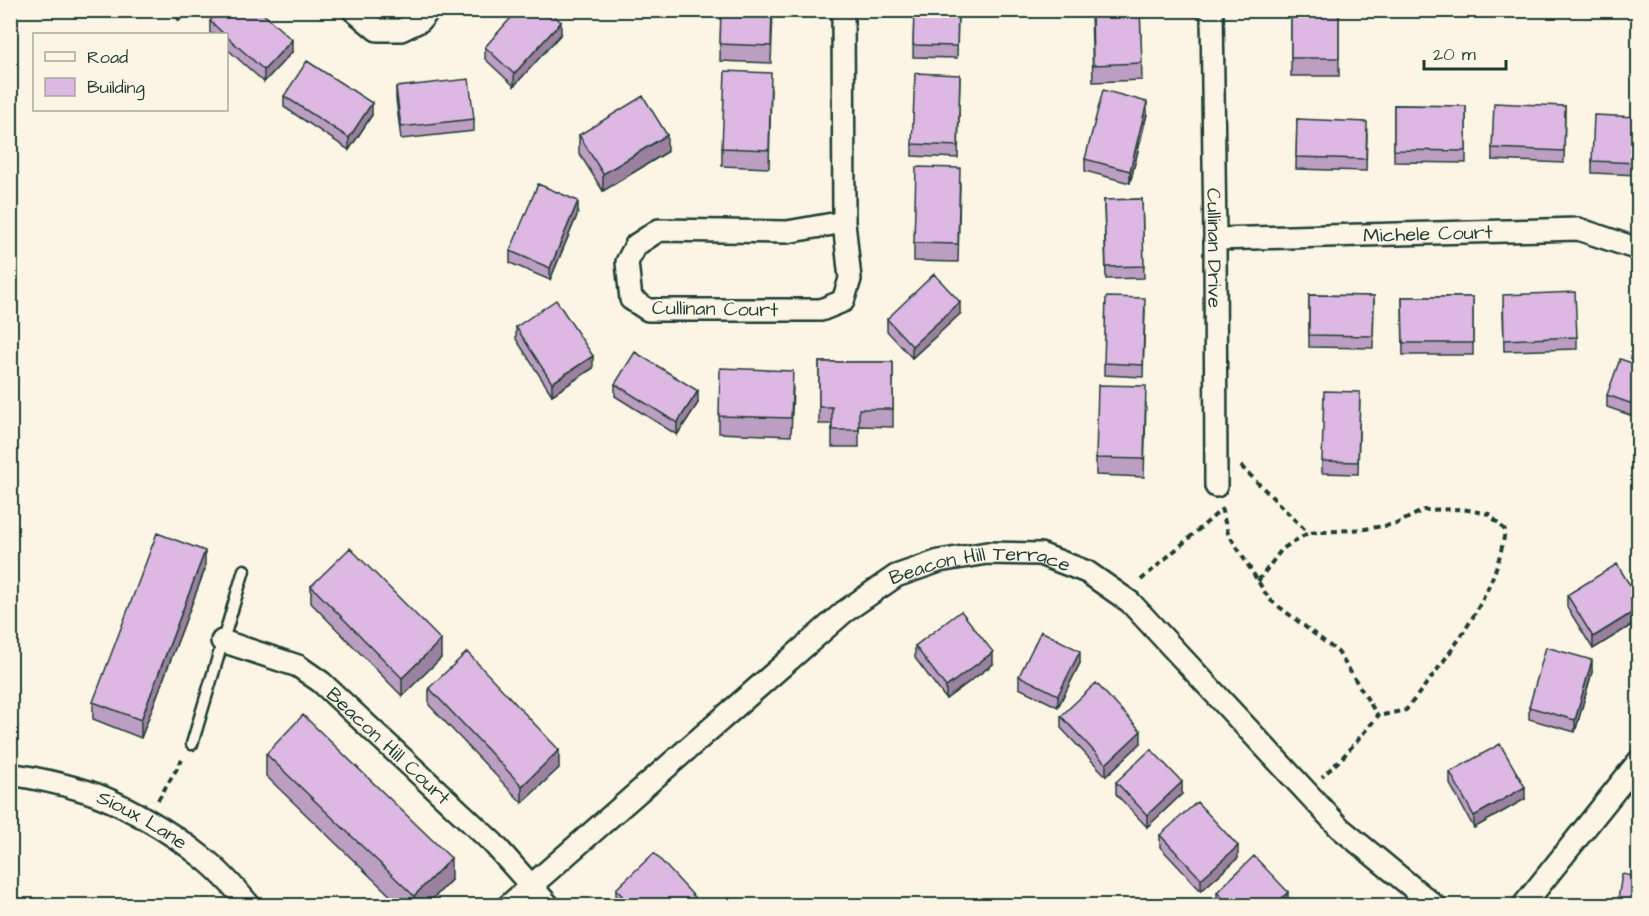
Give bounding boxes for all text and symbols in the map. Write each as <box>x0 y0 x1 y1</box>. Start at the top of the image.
legend <box>33 33 228 111</box>
scale bar <box>1424 33 1506 71</box>
text: 20 m <box>1433 42 1476 67</box>
text: Road <box>87 45 128 70</box>
text: Building <box>87 75 145 101</box>
street label: Cullinan Drive <box>1199 188 1228 308</box>
street label: Michele Court <box>1363 218 1493 250</box>
street label: Cullinan Court <box>651 294 778 324</box>
street label: Beacon Hill Terrace <box>886 540 1075 592</box>
street label: Beacon Hill Court <box>320 681 457 812</box>
street label: Sioux Lane <box>93 784 193 857</box>

